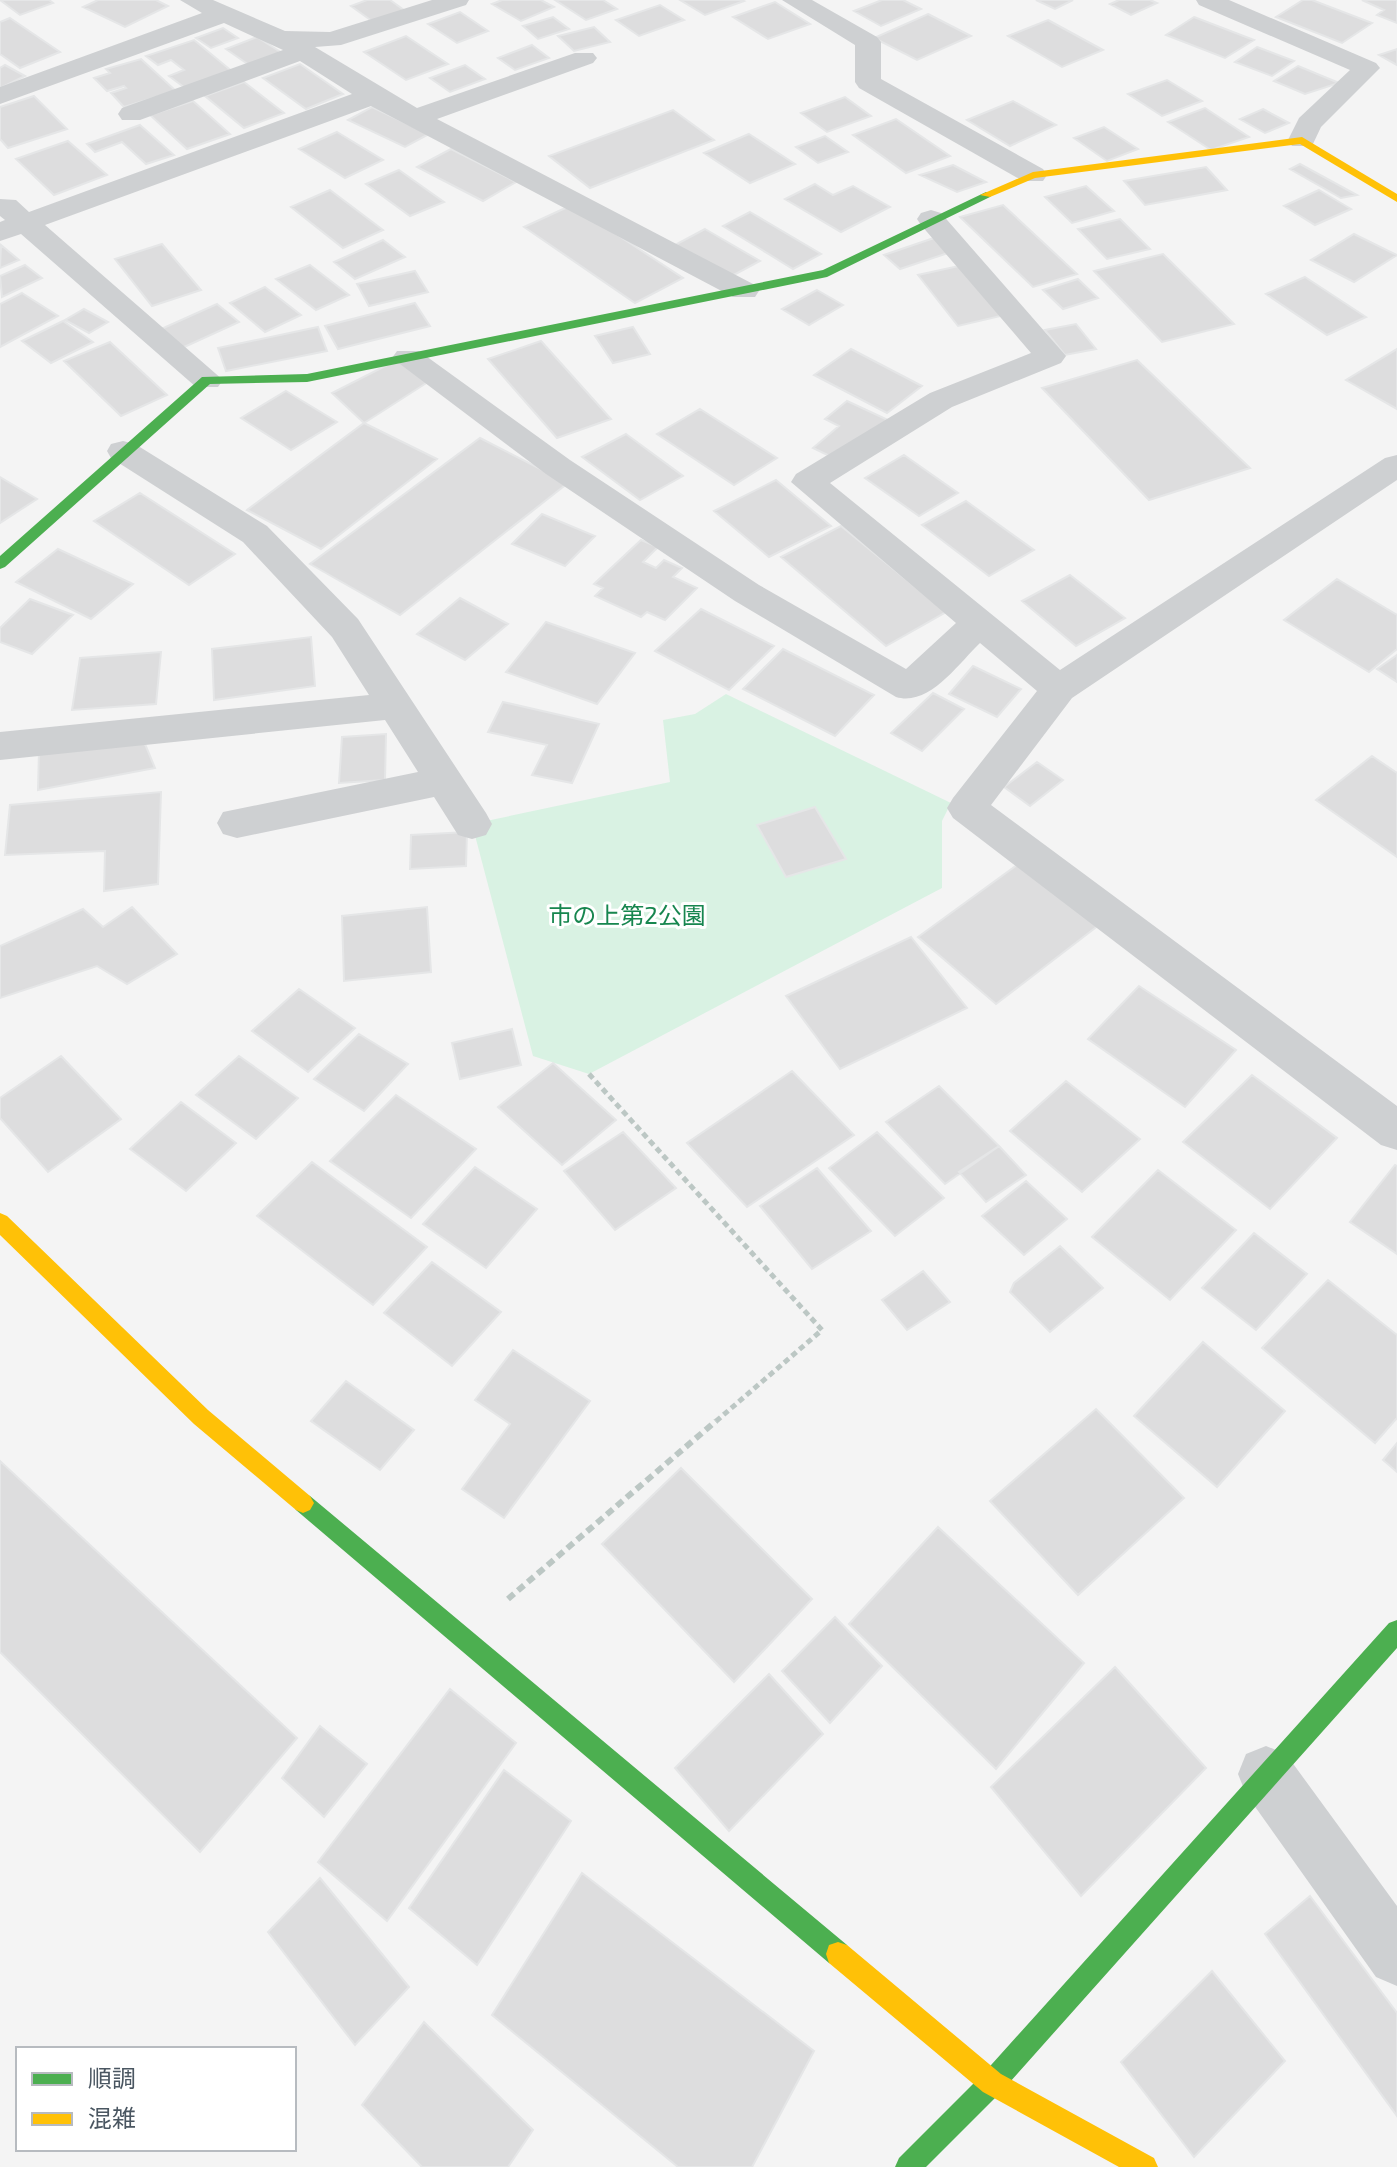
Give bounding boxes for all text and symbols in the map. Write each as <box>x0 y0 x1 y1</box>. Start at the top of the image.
park label: 市の上第2公園 <box>548 900 706 929</box>
legend <box>16 2047 296 2151</box>
text: 順調 <box>88 2063 136 2092</box>
text: 混雑 <box>88 2103 136 2132</box>

